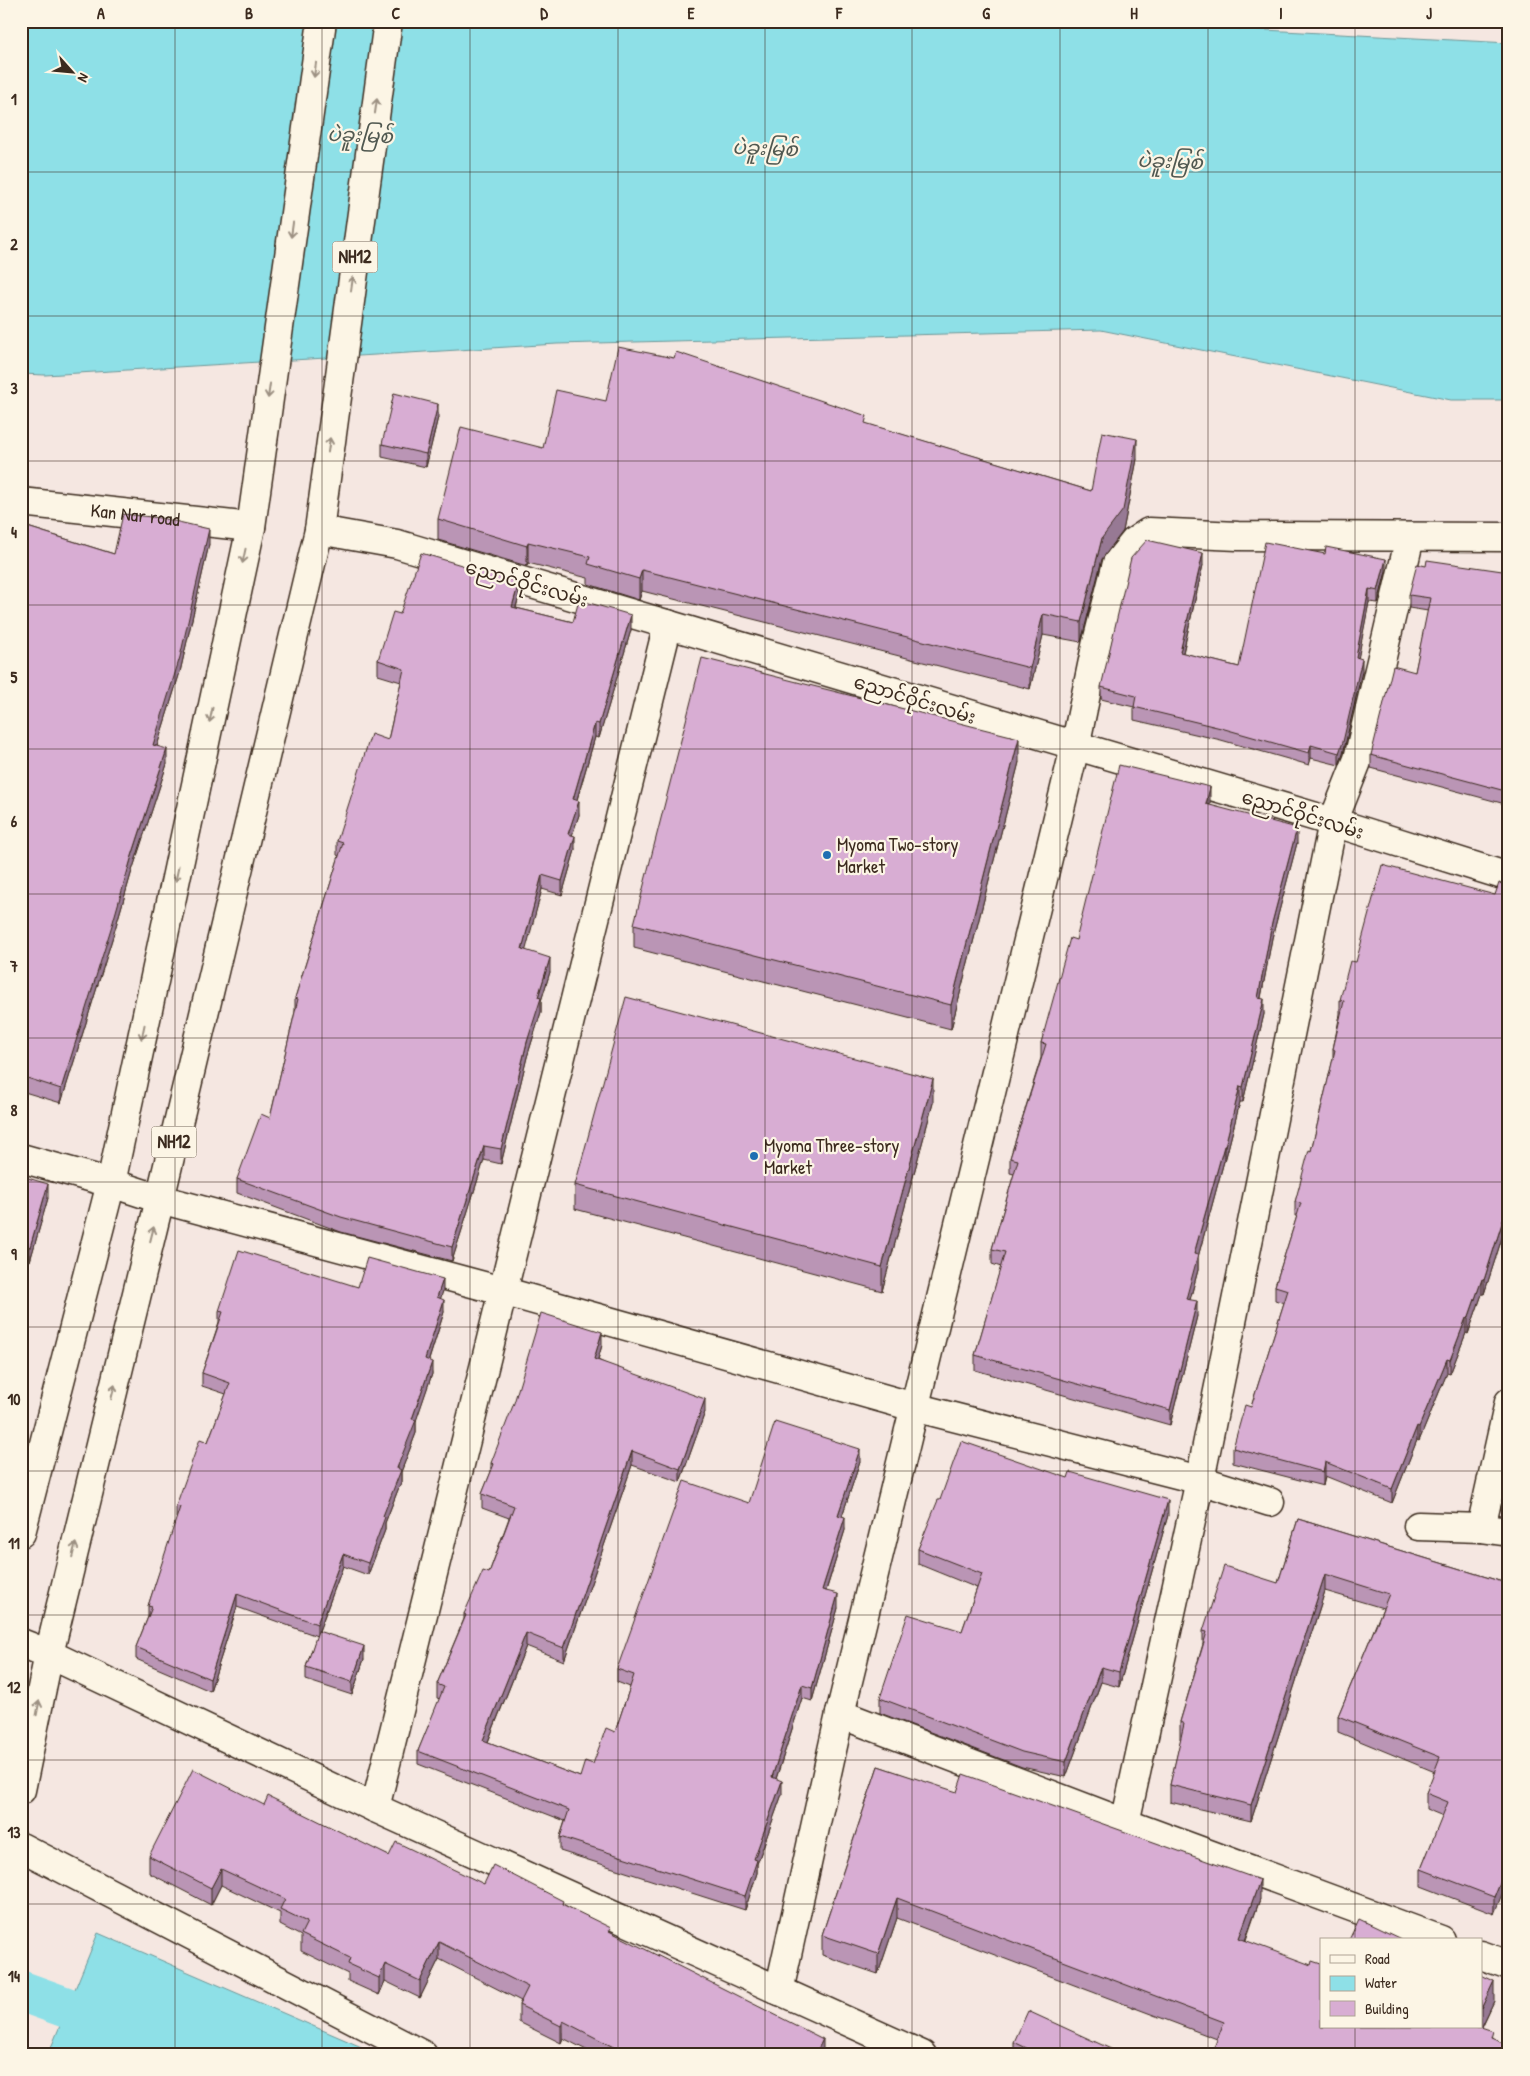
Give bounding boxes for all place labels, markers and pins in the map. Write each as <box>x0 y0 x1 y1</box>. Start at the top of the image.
place label: Myoma Two-story Market <box>837 831 959 879</box>
marker: Myoma Two-story Market <box>821 849 833 861</box>
place label: Myoma Three-story Market <box>764 1132 900 1180</box>
marker: Myoma Three-story Market <box>748 1150 760 1162</box>

